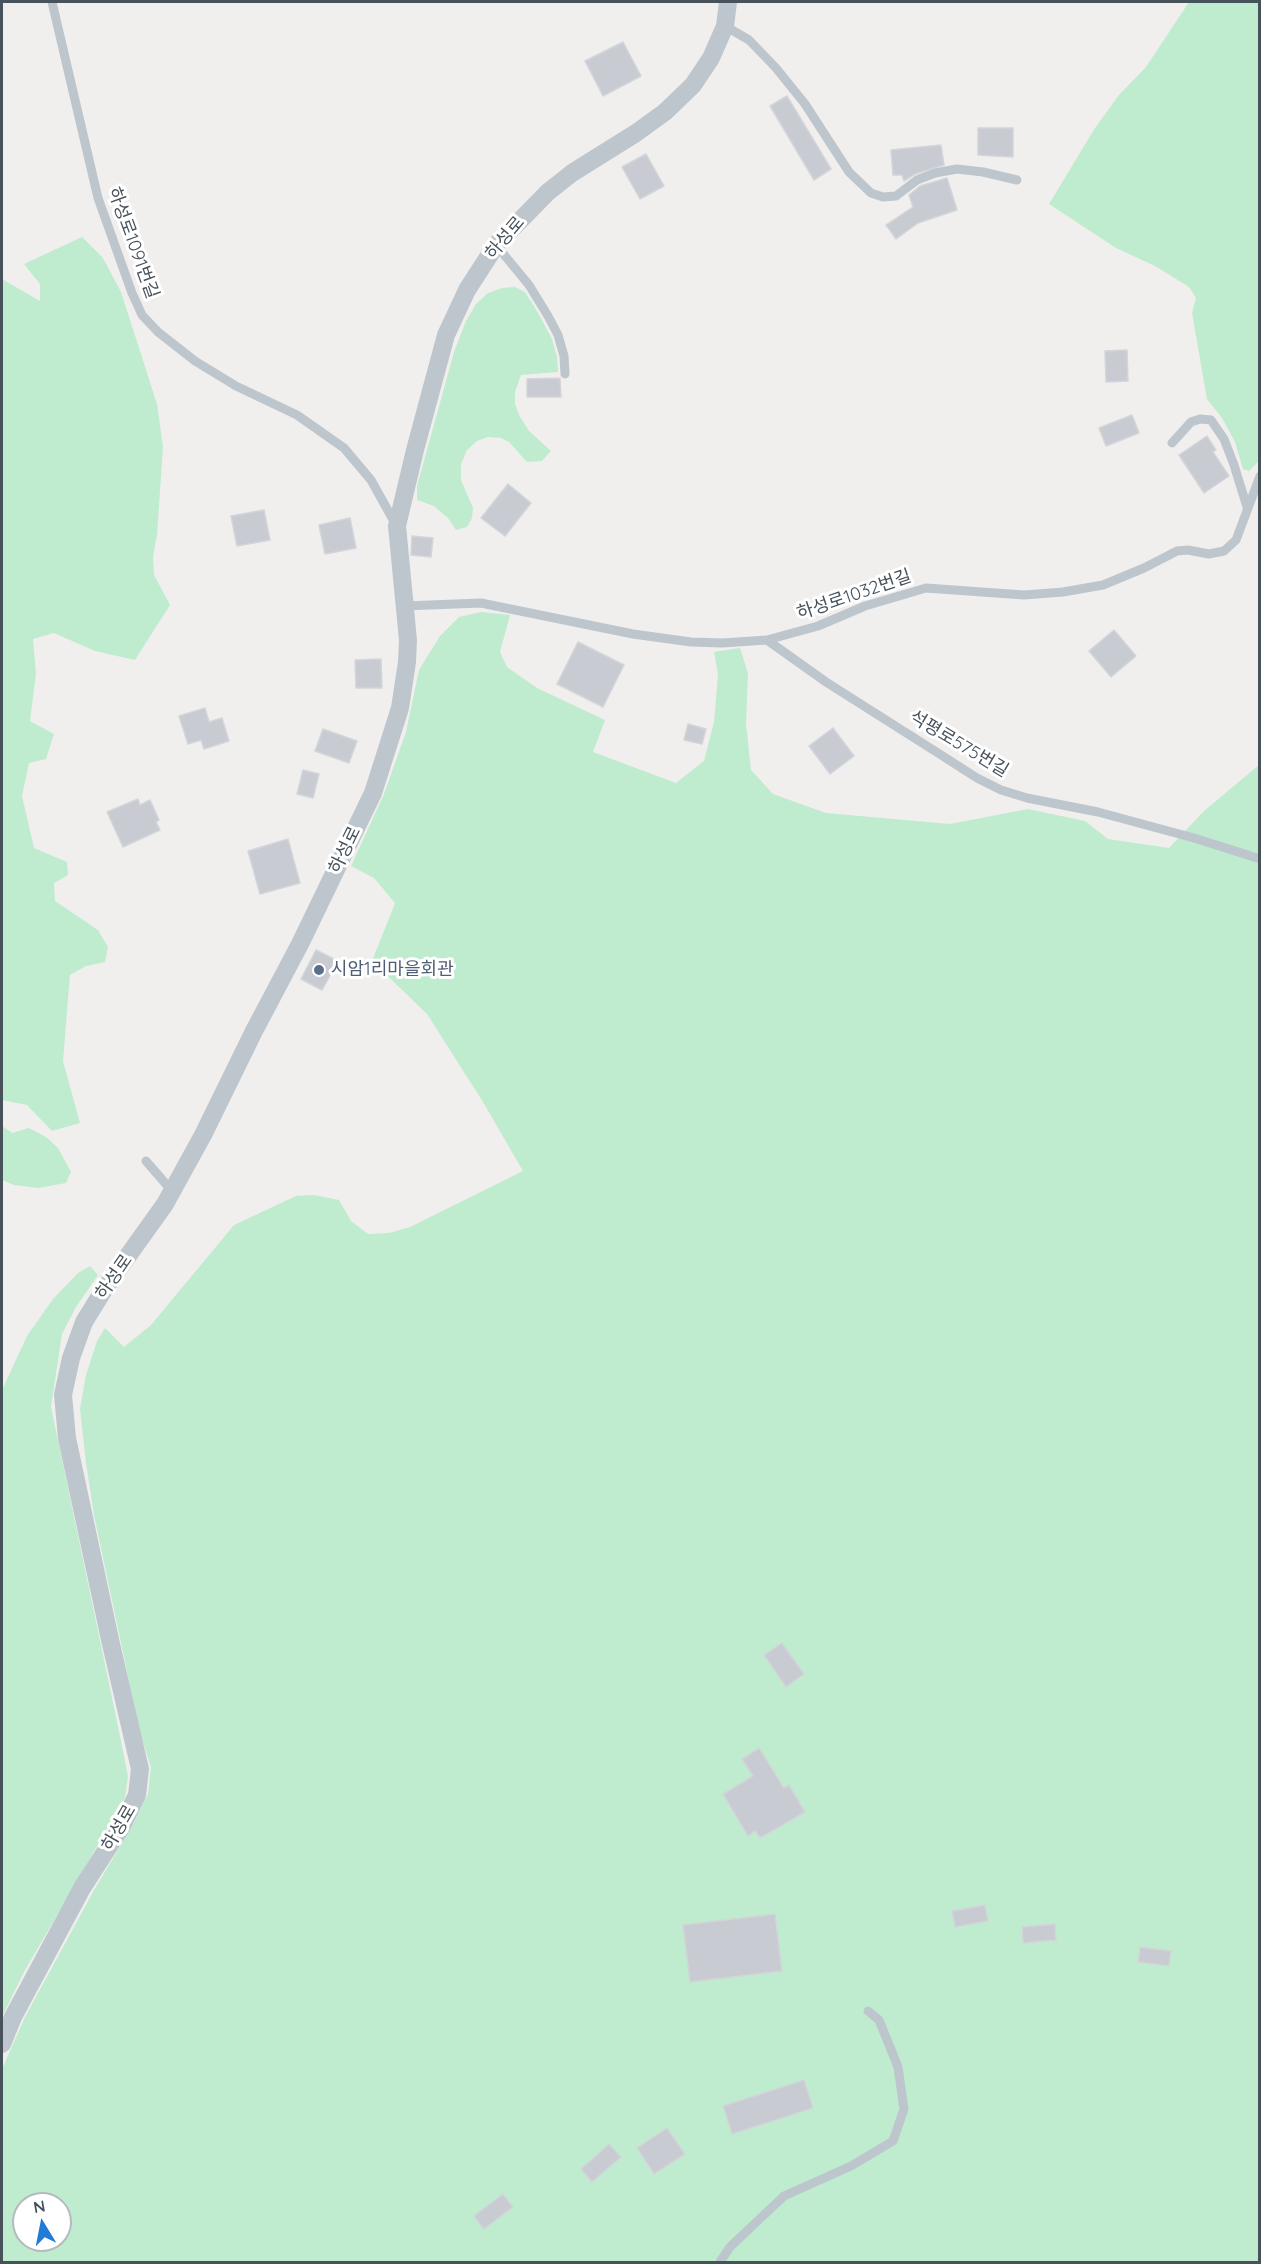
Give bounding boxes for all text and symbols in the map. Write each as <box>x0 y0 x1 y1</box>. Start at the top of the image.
street label: 하성로1091번길 <box>103 184 163 302</box>
street label: 하성로 <box>481 212 529 264</box>
street label: 하성로1032번길 <box>794 565 914 625</box>
street label: 석평로575번길 <box>906 706 1012 782</box>
street label: 하성로 <box>324 823 366 877</box>
place label: 시암1리마을회관 <box>331 959 454 981</box>
marker: 시암1리마을회관 <box>312 963 326 977</box>
street label: 하성로 <box>91 1250 137 1304</box>
street label: 하성로 <box>97 1801 141 1855</box>
north arrow <box>12 2192 72 2252</box>
text: N <box>32 2195 47 2217</box>

